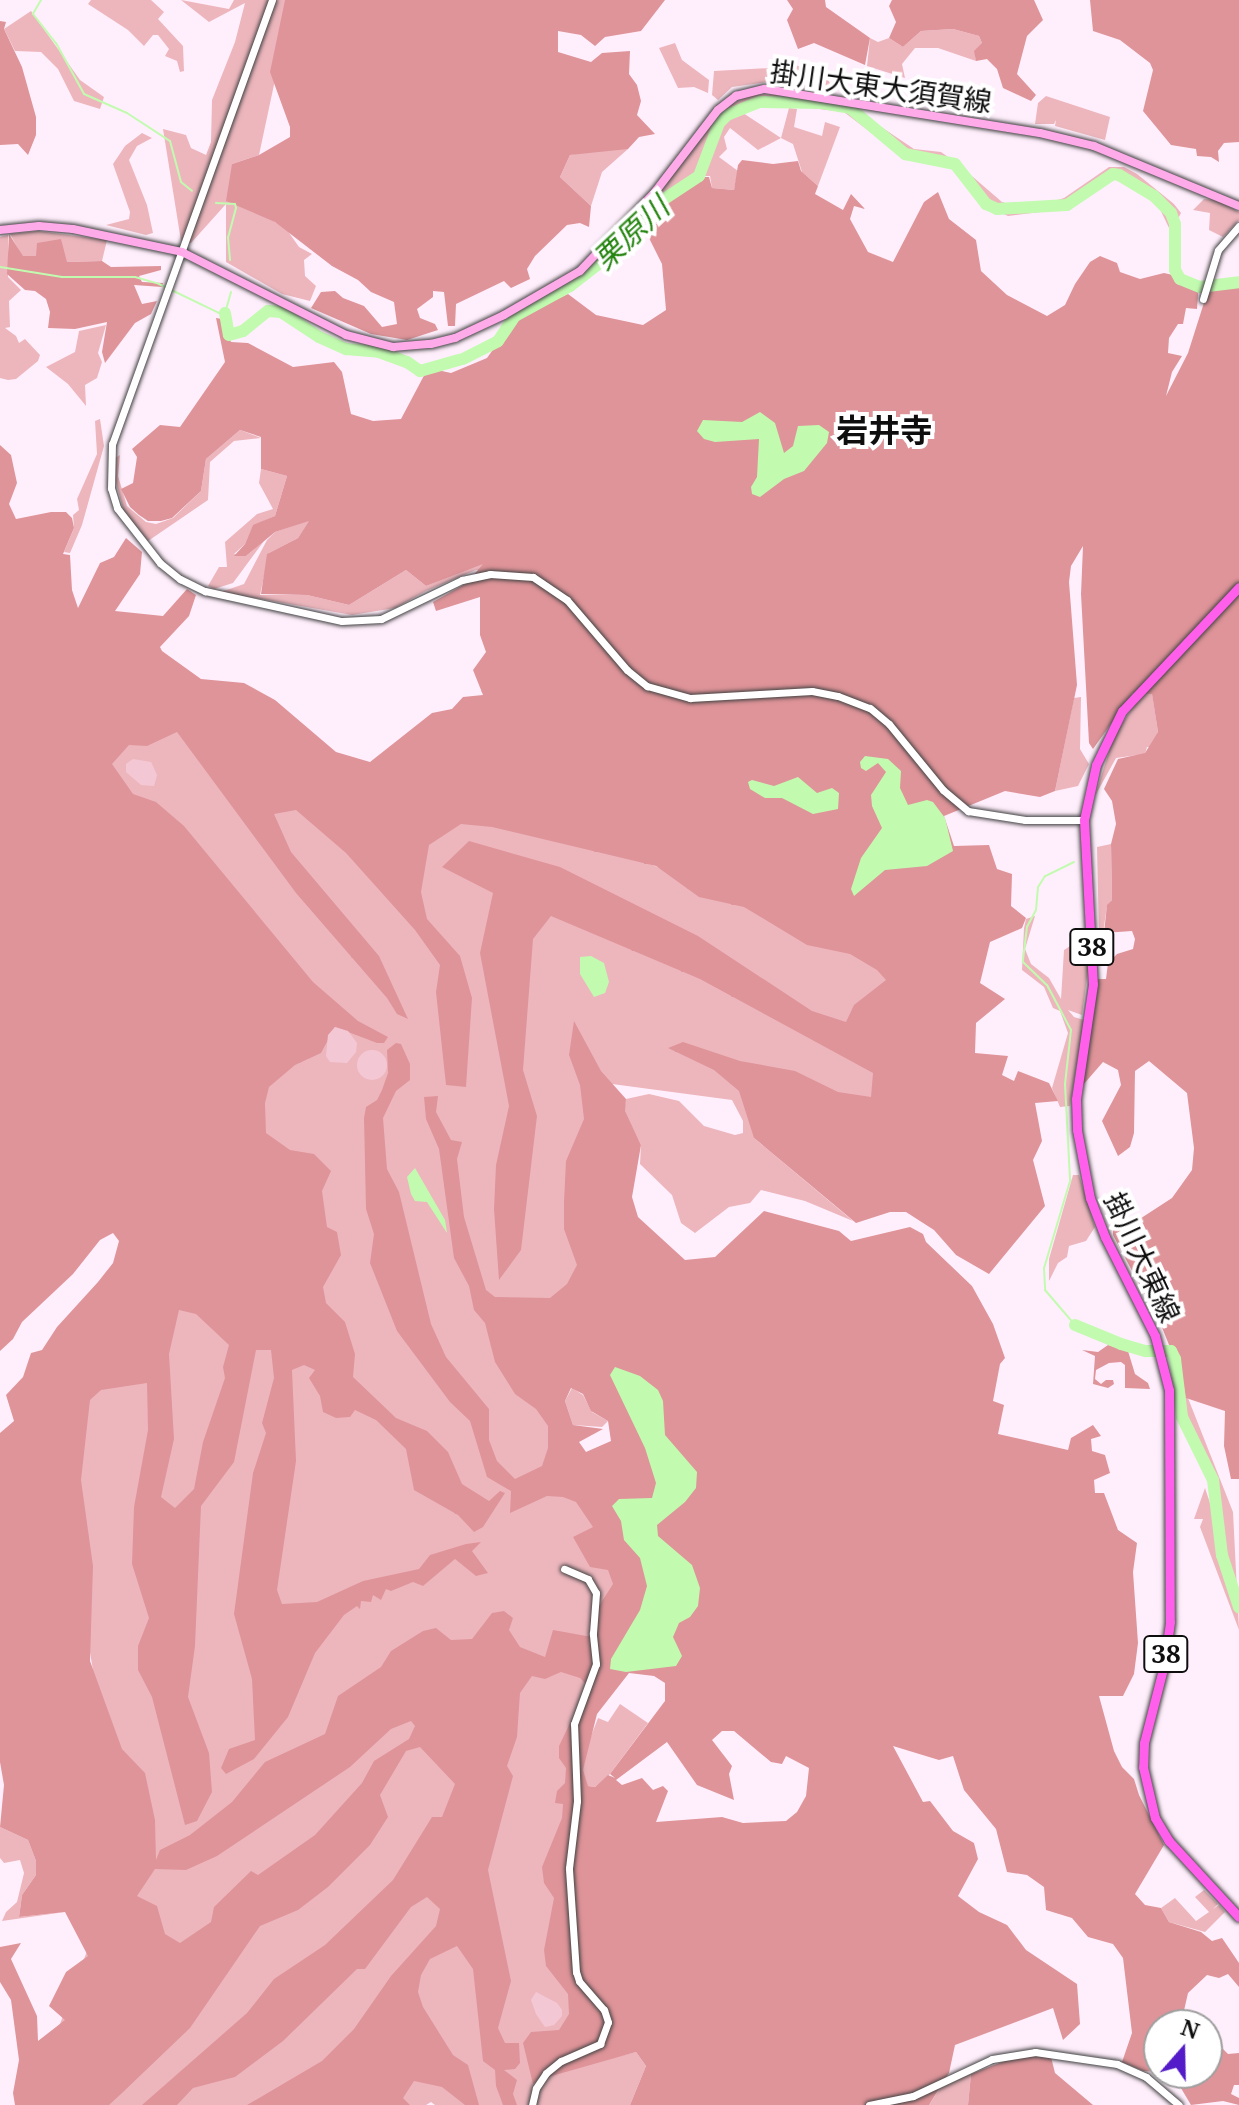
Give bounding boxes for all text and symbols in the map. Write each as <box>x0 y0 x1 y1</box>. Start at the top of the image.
street label: 掛川大東大須賀線 <box>768 54 994 118</box>
water label: 栗原川 <box>586 189 676 277</box>
district label: 岩井寺 <box>836 411 932 449</box>
road number: 38 <box>1068 925 1116 969</box>
street label: 掛川大東線 <box>1098 1186 1188 1328</box>
road number: 38 <box>1142 1632 1190 1676</box>
north arrow <box>1143 2009 1223 2089</box>
text: N <box>1177 2011 1204 2045</box>

